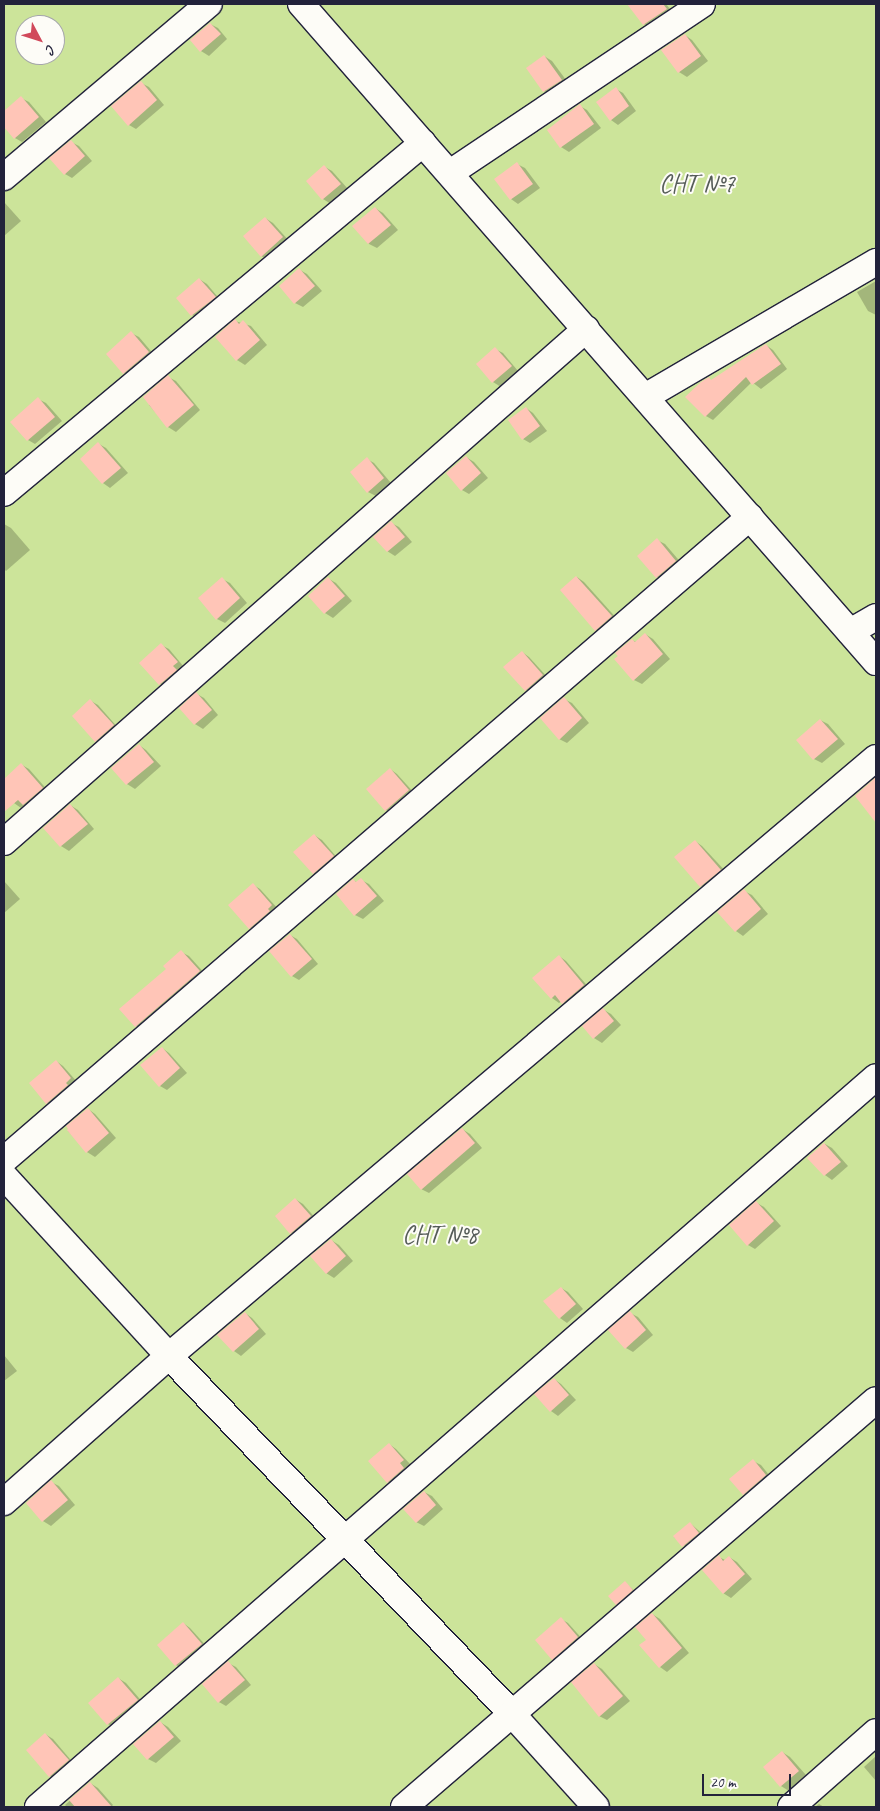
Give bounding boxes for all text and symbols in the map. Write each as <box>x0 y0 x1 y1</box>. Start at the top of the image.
north arrow <box>15 15 65 65</box>
text: С <box>42 41 60 57</box>
park label: СНТ №7 <box>659 169 735 199</box>
park label: СНТ №8 <box>402 1220 478 1250</box>
scale bar <box>705 1764 794 1796</box>
text: 20 m <box>710 1773 736 1792</box>

